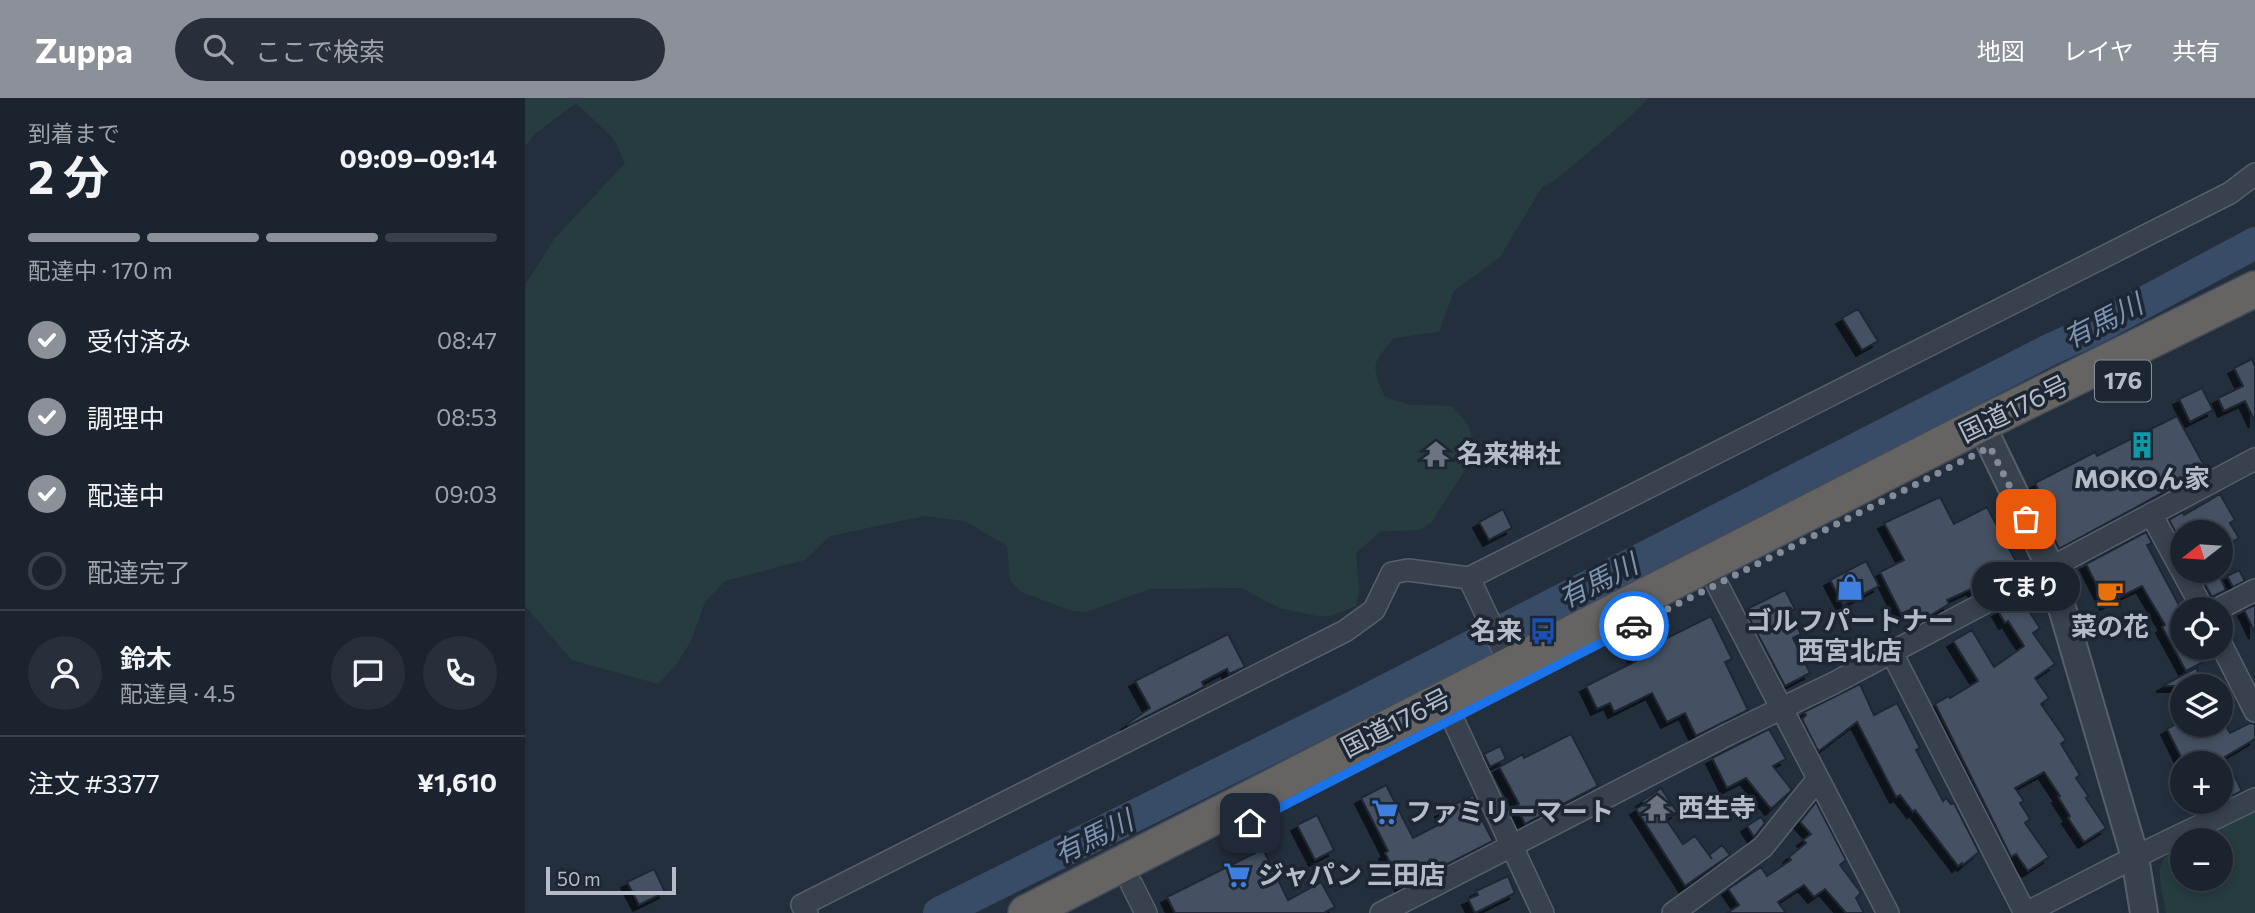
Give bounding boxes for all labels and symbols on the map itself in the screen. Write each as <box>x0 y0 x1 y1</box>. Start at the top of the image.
water label: 有馬川 <box>2057 285 2150 354</box>
road number: 176 <box>2095 360 2151 402</box>
street label: 国道176号 <box>1953 368 2073 448</box>
building icon: MOKOん家 <box>2127 430 2157 460</box>
place label: 名来神社 <box>1457 437 1561 468</box>
temple icon: 名来神社 <box>1421 439 1451 469</box>
place label: MOKOん家 <box>2074 462 2210 493</box>
pin <box>1996 489 2056 549</box>
north arrow <box>2170 520 2233 583</box>
water label: 有馬川 <box>1552 545 1645 614</box>
callout: てまり <box>1972 561 2080 610</box>
shop icon: ゴルフパートナー 西宮北店 <box>1835 572 1865 602</box>
cafe icon: 菜の花 <box>2095 578 2125 608</box>
courier <box>1599 591 1669 661</box>
place label: ゴルフパートナー 西宮北店 <box>1746 604 1954 665</box>
place label: 菜の花 <box>2071 610 2149 641</box>
place label: 名来 <box>1470 614 1522 645</box>
bus stop icon: 名来 <box>1528 616 1558 646</box>
street label: 国道176号 <box>1335 681 1455 762</box>
place label: 西生寺 <box>1678 791 1756 822</box>
pin <box>1220 793 1280 853</box>
temple icon: 西生寺 <box>1642 793 1672 823</box>
place label: ファミリーマート <box>1406 795 1614 826</box>
supermarket icon: ファミリーマート <box>1370 797 1400 827</box>
water label: 有馬川 <box>1047 801 1140 870</box>
place label: ジャパン 三田店 <box>1258 858 1445 889</box>
supermarket icon: ジャパン 三田店 <box>1222 860 1252 890</box>
scale bar <box>546 864 675 896</box>

